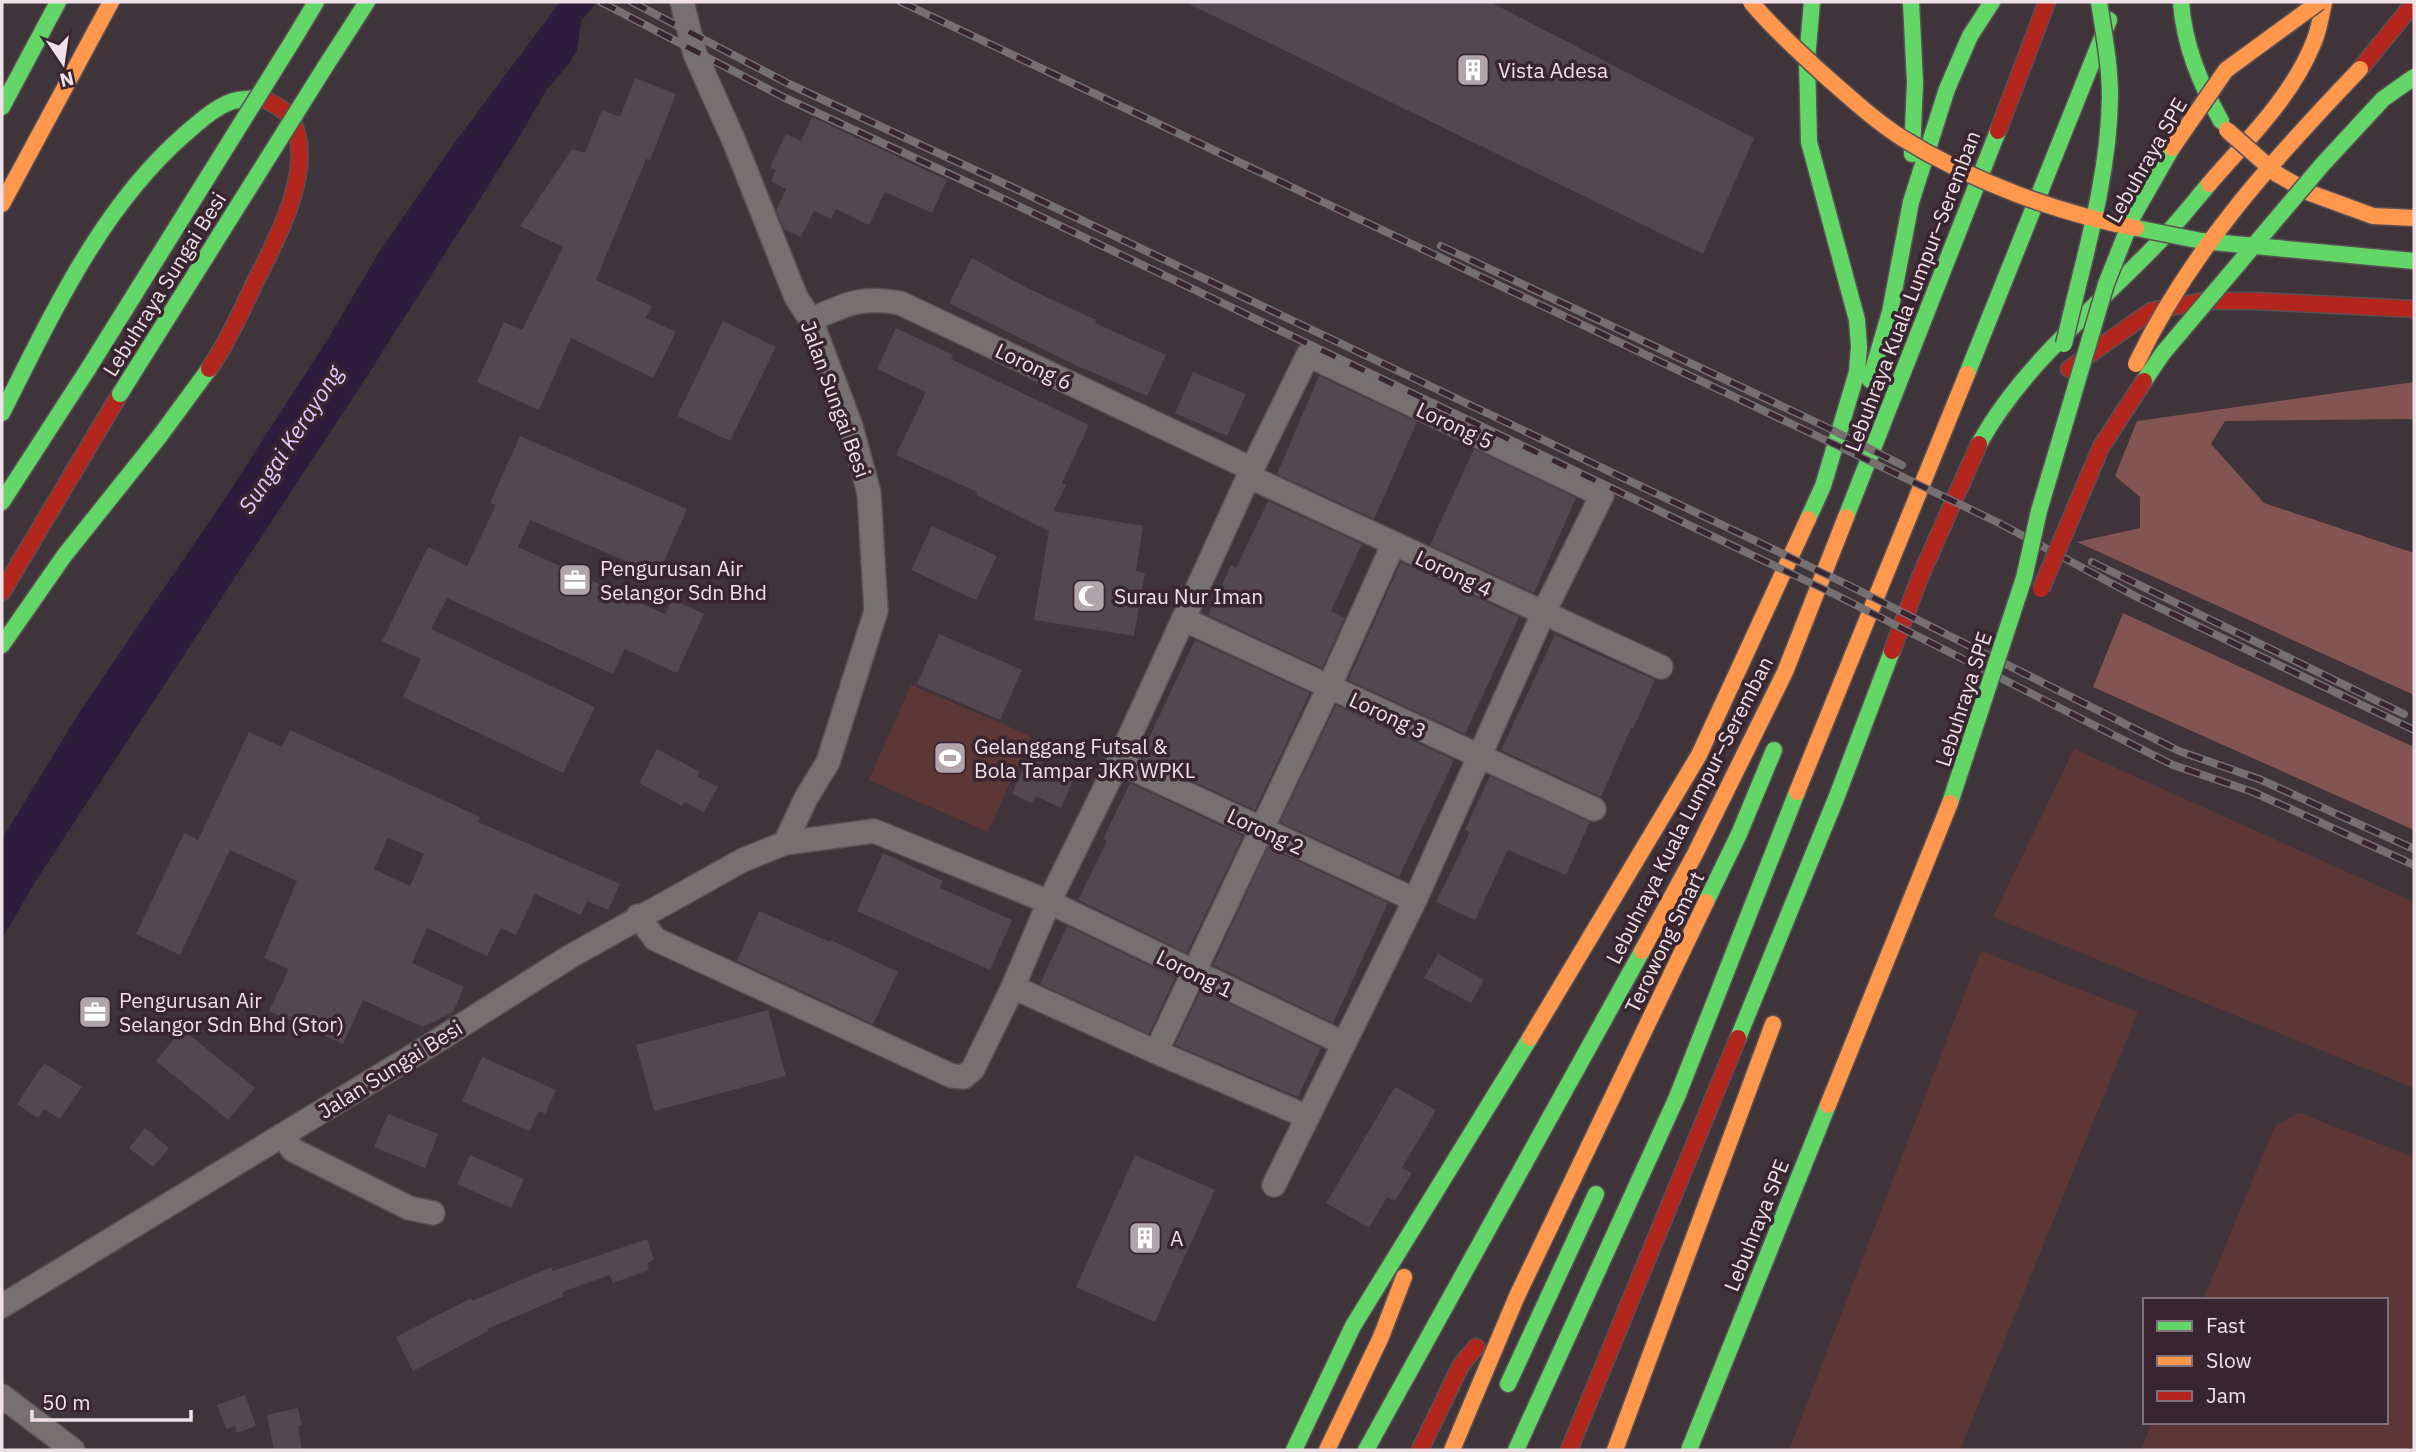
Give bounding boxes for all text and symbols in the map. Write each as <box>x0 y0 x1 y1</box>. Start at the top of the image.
north arrow <box>28 28 98 98</box>
building icon: Vista Adesa <box>1454 51 1492 89</box>
place label: Vista Adesa <box>1498 56 1608 84</box>
text: N <box>57 66 76 93</box>
street label: Lebuhraya SPE <box>2099 92 2193 228</box>
street label: Lebuhraya Kuala Lumpur–Seremban <box>1838 127 1986 455</box>
street label: Lebuhraya Sungai Besi <box>96 187 232 381</box>
street label: Jalan Sungai Besi <box>795 317 877 481</box>
street label: Lorong 6 <box>991 336 1077 396</box>
water label: Sungai Kerayong <box>231 358 350 519</box>
street label: Lorong 5 <box>1412 395 1498 455</box>
street label: Lorong 4 <box>1411 543 1497 603</box>
place label: Pengurusan Air Selangor Sdn Bhd <box>600 554 767 606</box>
office icon: Pengurusan Air Selangor Sdn Bhd <box>556 561 594 599</box>
mosque icon: Surau Nur Iman <box>1070 577 1108 615</box>
place label: Surau Nur Iman <box>1114 582 1263 610</box>
street label: Lebuhraya SPE <box>1928 628 1998 770</box>
street label: Lebuhraya Kuala Lumpur–Seremban <box>1599 651 1779 969</box>
street label: Lorong 3 <box>1345 685 1431 745</box>
place label: Gelanggang Futsal & Bola Tampar JKR WPKL <box>974 732 1195 784</box>
sports icon: Gelanggang Futsal & Bola Tampar JKR WPKL <box>931 739 969 777</box>
street label: Lorong 2 <box>1223 801 1309 861</box>
street label: Terowong Smart <box>1618 867 1710 1017</box>
street label: Lorong 1 <box>1152 942 1238 1004</box>
place label: Pengurusan Air Selangor Sdn Bhd (Stor) <box>119 986 344 1038</box>
office icon: Pengurusan Air Selangor Sdn Bhd (Stor) <box>76 993 114 1031</box>
street label: Jalan Sungai Besi <box>313 1013 467 1125</box>
street label: Lebuhraya SPE <box>1717 1155 1795 1295</box>
building icon: A <box>1126 1219 1164 1257</box>
place label: A <box>1170 1224 1183 1252</box>
legend <box>2143 1298 2388 1424</box>
text: Fast <box>2206 1311 2246 1339</box>
text: Slow <box>2206 1346 2252 1374</box>
scale bar <box>32 1378 191 1422</box>
text: Jam <box>2206 1381 2246 1409</box>
text: 50 m <box>42 1388 91 1416</box>

